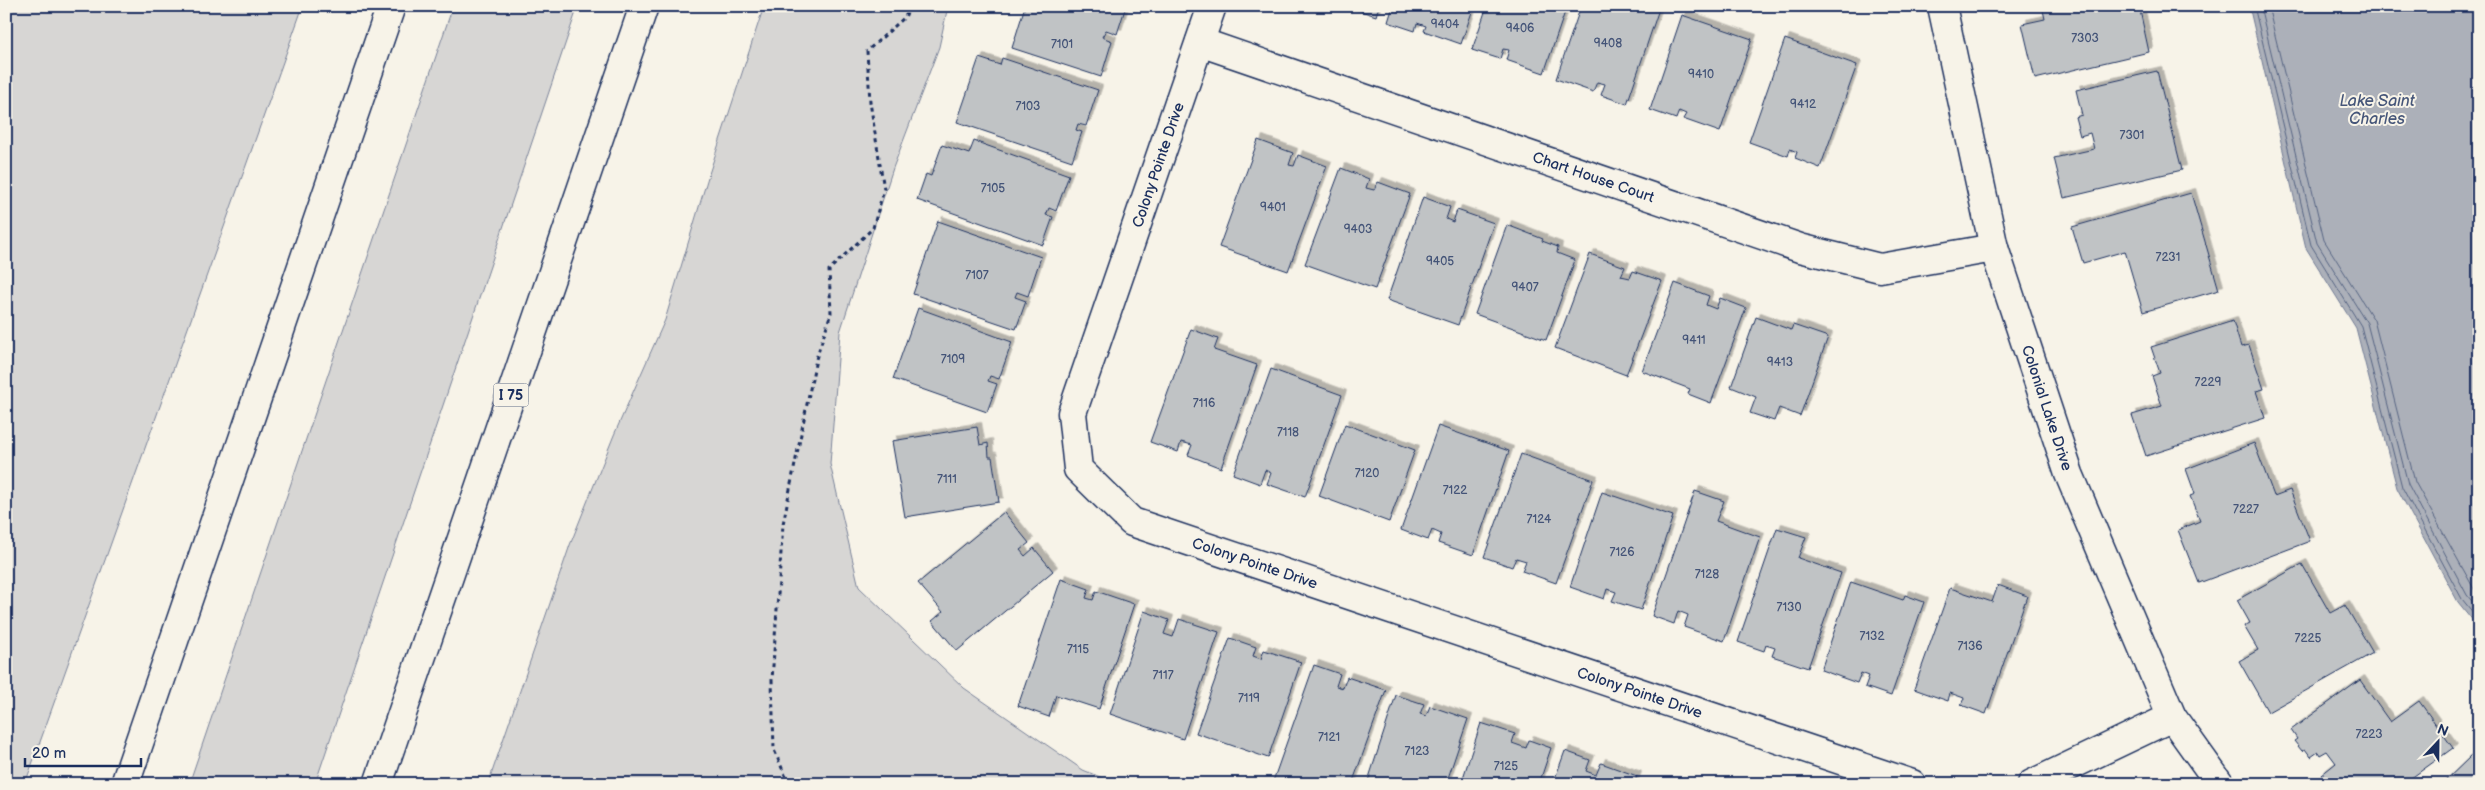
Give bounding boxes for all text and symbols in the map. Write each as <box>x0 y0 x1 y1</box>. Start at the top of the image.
house number: 9404 <box>1431 17 1460 32</box>
house number: 9406 <box>1506 21 1534 36</box>
house number: 7303 <box>2071 31 2099 46</box>
house number: 9408 <box>1594 36 1622 51</box>
house number: 7101 <box>1051 37 1073 52</box>
house number: 9410 <box>1688 67 1714 82</box>
water label: Lake Saint Charles <box>2339 92 2416 129</box>
house number: 9412 <box>1790 97 1816 112</box>
house number: 7103 <box>1016 99 1040 114</box>
street label: Colony Pointe Drive <box>1128 100 1189 230</box>
house number: 7301 <box>2120 128 2144 143</box>
street label: Chart House Court <box>1530 148 1657 207</box>
house number: 7105 <box>981 181 1005 196</box>
house number: 9401 <box>1260 200 1286 215</box>
house number: 9403 <box>1344 222 1372 237</box>
house number: 7231 <box>2156 250 2180 265</box>
house number: 9405 <box>1426 254 1454 269</box>
house number: 7107 <box>965 268 989 283</box>
house number: 9407 <box>1511 280 1539 295</box>
house number: 9411 <box>1682 333 1706 348</box>
street label: Colonial Lake Drive <box>2017 343 2076 473</box>
house number: 7109 <box>941 352 965 367</box>
house number: 9413 <box>1767 355 1793 370</box>
house number: 7229 <box>2195 375 2222 390</box>
road number: I 75 <box>494 384 528 406</box>
house number: 7116 <box>1193 396 1215 411</box>
house number: 7118 <box>1277 425 1299 440</box>
house number: 7120 <box>1355 466 1379 481</box>
house number: 7111 <box>937 472 957 487</box>
house number: 7122 <box>1443 483 1467 498</box>
house number: 7227 <box>2233 502 2259 517</box>
house number: 7124 <box>1527 512 1552 527</box>
street label: Colony Pointe Drive <box>1190 534 1320 594</box>
house number: 7126 <box>1610 545 1634 560</box>
house number: 7128 <box>1695 567 1719 582</box>
house number: 7130 <box>1777 600 1801 615</box>
house number: 7132 <box>1860 629 1885 644</box>
house number: 7225 <box>2295 631 2322 646</box>
house number: 7136 <box>1957 639 1983 654</box>
house number: 7115 <box>1067 642 1089 657</box>
street label: Colony Pointe Drive <box>1574 663 1705 723</box>
house number: 7117 <box>1152 668 1174 683</box>
house number: 7119 <box>1238 691 1260 706</box>
north arrow <box>2412 718 2462 768</box>
text: N <box>2435 721 2451 740</box>
house number: 7223 <box>2355 727 2383 742</box>
house number: 7121 <box>1318 730 1340 745</box>
scale bar <box>25 735 141 767</box>
text: 20 m <box>32 744 66 763</box>
house number: 7123 <box>1405 744 1429 759</box>
house number: 7125 <box>1494 759 1518 774</box>

